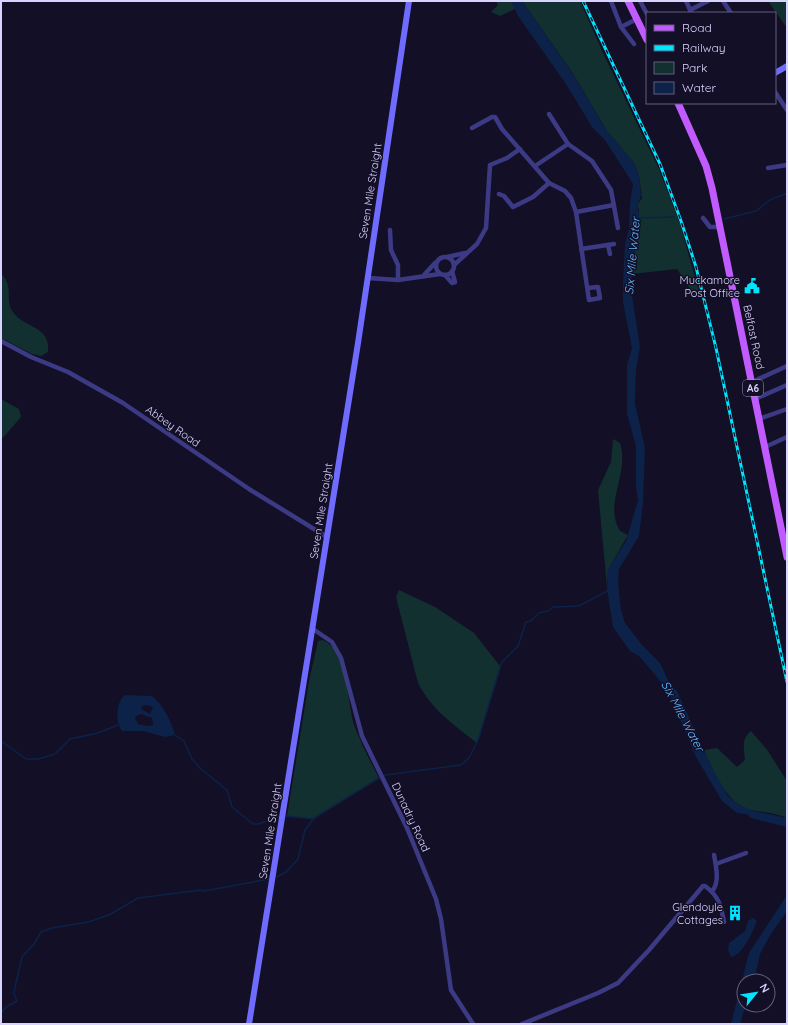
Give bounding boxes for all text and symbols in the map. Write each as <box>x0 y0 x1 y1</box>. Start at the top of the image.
legend <box>646 12 776 104</box>
text: Road <box>682 20 712 35</box>
text: Railway <box>682 40 726 55</box>
text: Park <box>682 60 707 75</box>
text: Water <box>682 80 717 95</box>
street label: Seven Mile Straight <box>356 142 385 240</box>
water label: Six Mile Water <box>621 215 643 295</box>
place label: Muckamore Post Office <box>680 273 740 300</box>
public building icon: Muckamore Post Office <box>743 277 761 295</box>
street label: Belfast Road <box>740 303 768 371</box>
road number: A6 <box>743 380 763 396</box>
street label: Abbey Road <box>143 402 203 450</box>
street label: Seven Mile Straight <box>307 462 336 560</box>
water label: Six Mile Water <box>658 678 709 755</box>
street label: Dunadry Road <box>389 780 433 854</box>
street label: Seven Mile Straight <box>256 782 285 880</box>
place label: Glendoyle Cottages <box>672 900 723 927</box>
building icon: Glendoyle Cottages <box>726 904 744 922</box>
north arrow <box>736 973 776 1013</box>
text: N <box>757 981 773 995</box>

